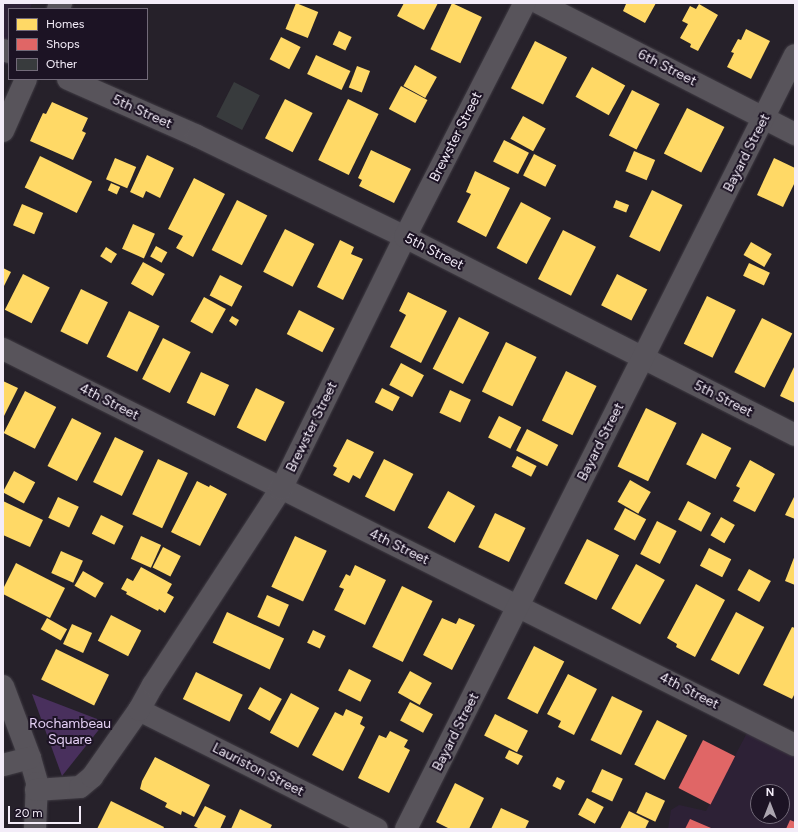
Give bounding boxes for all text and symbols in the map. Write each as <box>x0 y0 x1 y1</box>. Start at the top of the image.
legend <box>8 8 148 80</box>
text: Homes <box>46 17 84 31</box>
text: Shops <box>46 37 80 51</box>
street label: 6th Street <box>635 46 699 90</box>
text: Other <box>46 57 77 71</box>
street label: Brewster Street <box>426 89 486 185</box>
street label: 5th Street <box>109 91 175 133</box>
street label: Bayard Street <box>720 111 774 195</box>
street label: 5th Street <box>402 230 466 274</box>
street label: 5th Street <box>691 377 755 421</box>
street label: Brewster Street <box>283 379 341 475</box>
street label: 4th Street <box>76 380 142 424</box>
street label: Bayard Street <box>574 400 628 484</box>
street label: 4th Street <box>366 525 432 569</box>
street label: 4th Street <box>656 669 722 713</box>
street label: Bayard Street <box>429 690 483 774</box>
park label: Rochambeau Square <box>29 716 111 748</box>
street label: Lauriston Street <box>209 740 307 800</box>
north arrow <box>750 784 790 824</box>
text: N <box>766 786 774 799</box>
scale bar <box>10 798 83 824</box>
text: 20 m <box>15 806 43 820</box>

